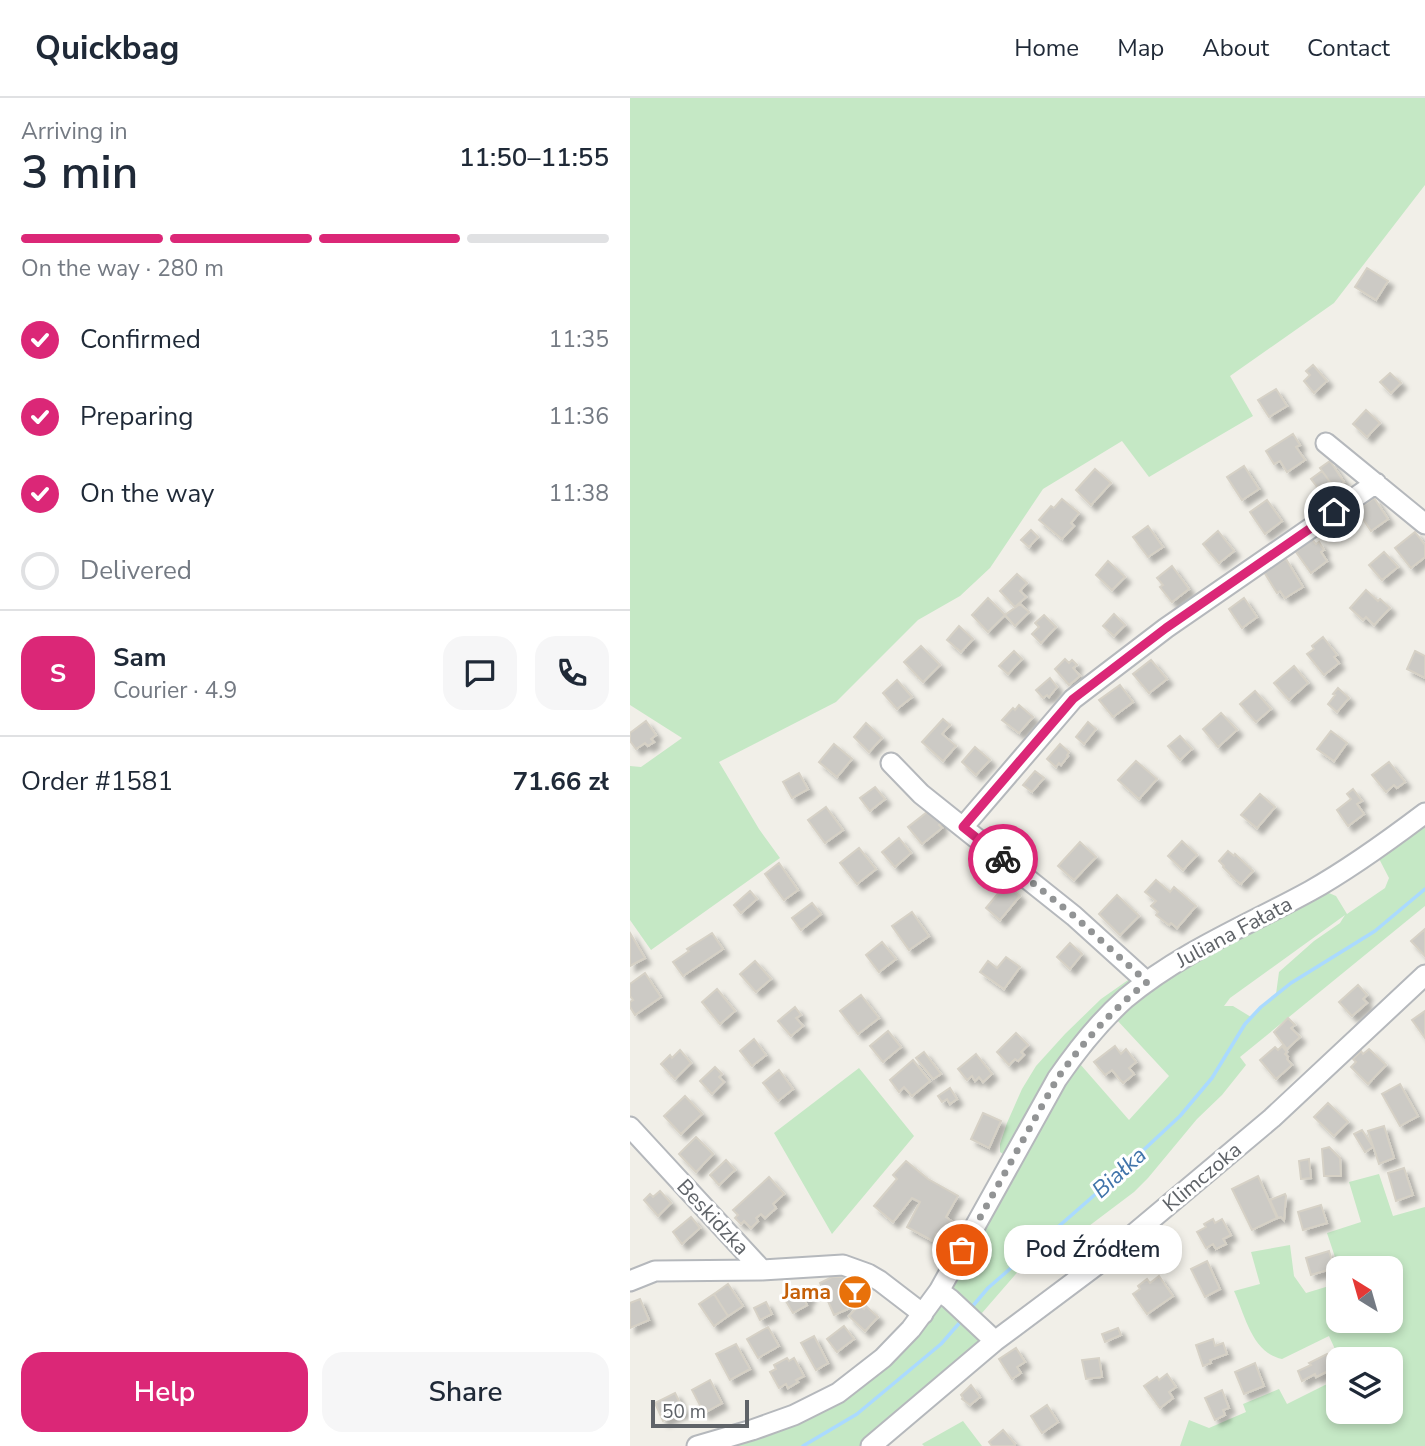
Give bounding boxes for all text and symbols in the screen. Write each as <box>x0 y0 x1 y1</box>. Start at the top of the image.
text: Quickbag <box>35 26 179 71</box>
text: Home <box>1014 32 1079 64</box>
text: Map <box>1117 32 1164 64</box>
text: About <box>1202 32 1269 64</box>
text: Contact <box>1307 32 1390 64</box>
text: Arriving in <box>21 116 128 147</box>
text: 11:50–11:55 <box>459 140 609 175</box>
text: 3 min <box>21 141 138 204</box>
text: On the way · 280 m <box>21 253 224 284</box>
icon: check <box>21 321 59 359</box>
text: Confirmed <box>80 322 201 357</box>
text: 11:35 <box>549 324 609 355</box>
icon: check <box>21 398 59 436</box>
text: Preparing <box>80 399 193 434</box>
text: 11:36 <box>549 401 609 432</box>
icon: check <box>21 475 59 513</box>
text: On the way <box>80 476 214 511</box>
text: 11:38 <box>549 478 609 509</box>
pin <box>1304 482 1364 542</box>
icon: home <box>1315 493 1353 531</box>
text: Delivered <box>80 553 192 588</box>
button: chat <box>443 636 517 710</box>
button: phone <box>535 636 609 710</box>
text: Sam <box>113 640 166 675</box>
text: S <box>50 656 66 691</box>
text: Courier · 4.9 <box>113 675 237 706</box>
text: Order #1581 <box>21 764 173 799</box>
text: 71.66 zł <box>513 764 609 799</box>
courier <box>968 824 1038 894</box>
icon: bike <box>984 840 1022 878</box>
street label: Juliana Fałata <box>1170 890 1297 975</box>
street label: Klimczoka <box>1157 1136 1247 1218</box>
water label: Białka <box>1085 1140 1153 1205</box>
street label: Beskidzka <box>671 1173 755 1261</box>
pin <box>932 1220 992 1280</box>
callout: Pod Źródłem <box>1004 1226 1182 1274</box>
icon: bag <box>943 1231 981 1269</box>
text: Pod Źródłem <box>1026 1234 1160 1265</box>
north arrow <box>1326 1256 1404 1334</box>
map controls <box>1326 1256 1403 1424</box>
bar icon: Jama <box>836 1273 874 1311</box>
place label: Jama <box>781 1278 831 1306</box>
button: layers <box>1326 1347 1403 1424</box>
button: Help <box>21 1352 308 1432</box>
button: Share <box>322 1352 609 1432</box>
scale bar <box>651 1397 749 1429</box>
text: 50 m <box>662 1399 706 1425</box>

